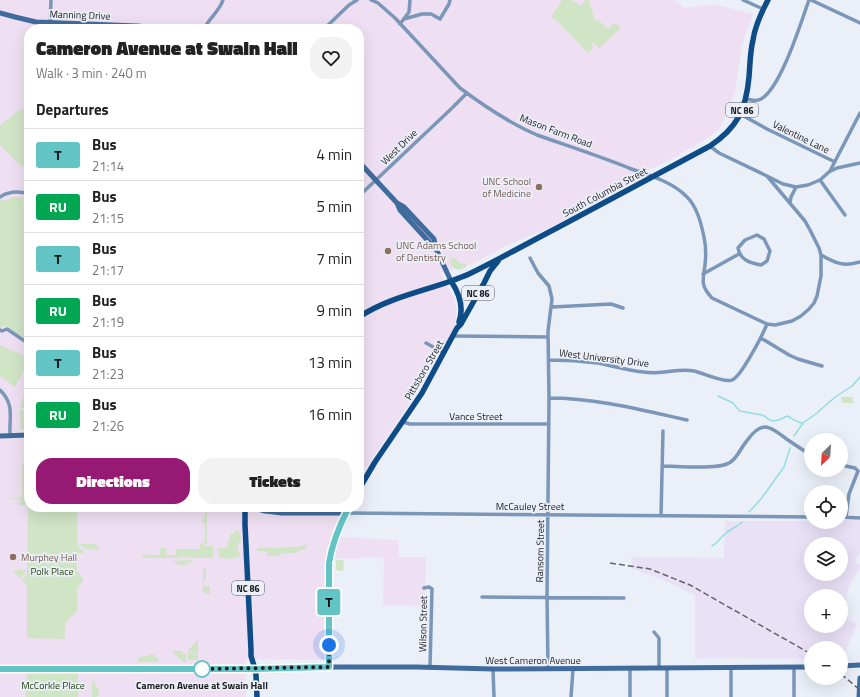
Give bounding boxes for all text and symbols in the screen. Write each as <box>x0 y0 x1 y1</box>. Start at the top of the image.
street label: Manning Drive <box>49 6 111 24</box>
text: Cameron Avenue at Swain Hall <box>36 33 298 62</box>
button: heart <box>310 37 352 79</box>
text: Walk · 3 min · 240 m <box>36 63 147 83</box>
text: Departures <box>36 98 109 121</box>
road number: NC 86 <box>726 103 758 117</box>
street label: Mason Farm Road <box>518 110 594 152</box>
street label: Valentine Lane <box>770 117 832 157</box>
street label: West Drive <box>377 126 421 168</box>
text: Bus <box>92 133 117 156</box>
text: 4 min <box>316 143 352 166</box>
text: T <box>54 144 62 165</box>
text: 21:14 <box>92 156 124 176</box>
street label: South Columbia Street <box>560 163 651 221</box>
place label: UNC School of Medicine <box>482 174 531 201</box>
marker: UNC School of Medicine <box>534 182 544 192</box>
text: Bus <box>92 185 117 208</box>
text: 5 min <box>316 195 352 218</box>
text: RU <box>49 196 67 217</box>
text: 21:15 <box>92 208 124 228</box>
text: Bus <box>92 237 117 260</box>
place label: UNC Adams School of Dentistry <box>396 238 476 265</box>
marker: UNC Adams School of Dentistry <box>383 246 393 256</box>
text: 7 min <box>316 247 352 270</box>
text: T <box>54 248 62 269</box>
text: 21:17 <box>92 260 124 280</box>
road number: NC 86 <box>462 286 494 300</box>
text: Bus <box>92 289 117 312</box>
text: 9 min <box>316 299 352 322</box>
text: RU <box>49 300 67 321</box>
text: 21:19 <box>92 312 124 332</box>
street label: Pittsboro Street <box>401 337 447 403</box>
text: Bus <box>92 341 117 364</box>
street label: West University Drive <box>558 345 650 371</box>
text: 13 min <box>308 351 352 374</box>
text: T <box>54 352 62 373</box>
text: 21:23 <box>92 364 124 384</box>
text: Bus <box>92 393 117 416</box>
text: 16 min <box>308 403 352 426</box>
text: RU <box>49 404 67 425</box>
street label: Vance Street <box>449 409 503 424</box>
text: 21:26 <box>92 416 124 436</box>
north arrow <box>804 433 848 477</box>
map controls <box>804 433 848 685</box>
button: Directions <box>36 458 190 504</box>
button: Tickets <box>198 458 352 504</box>
button: locate <box>804 485 848 529</box>
street label: McCauley Street <box>496 499 565 514</box>
street label: Ransom Street <box>532 519 548 583</box>
button: layers <box>804 537 848 581</box>
place label: Murphey Hall <box>21 550 77 565</box>
marker: Murphey Hall <box>8 552 18 562</box>
park label: Polk Place <box>30 564 74 579</box>
road number: NC 86 <box>232 581 264 595</box>
line badge: T <box>316 589 342 615</box>
button: + <box>804 589 848 633</box>
text: T <box>325 591 333 612</box>
street label: Wilson Street <box>415 595 431 652</box>
your location <box>319 635 339 655</box>
button: − <box>804 641 848 685</box>
street label: West Cameron Avenue <box>485 653 581 668</box>
marker: Cameron Avenue at Swain Hall <box>193 660 211 678</box>
park label: McCorkle Place <box>21 678 85 693</box>
place label: Cameron Avenue at Swain Hall <box>136 678 268 693</box>

